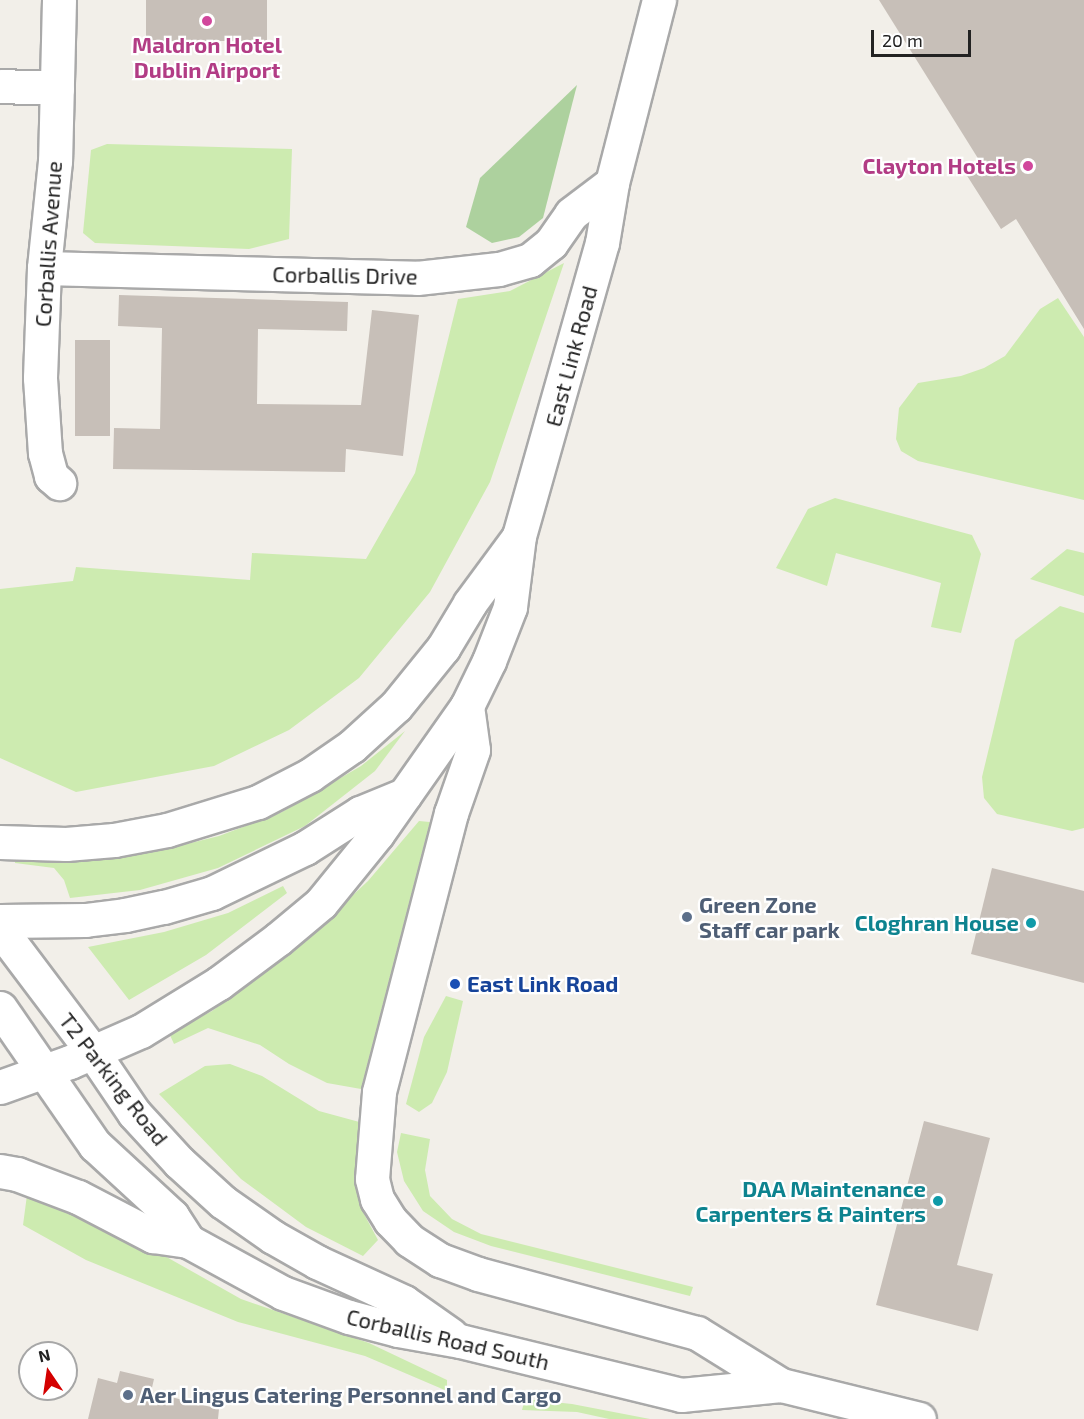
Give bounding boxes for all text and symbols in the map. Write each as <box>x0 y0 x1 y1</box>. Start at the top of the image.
marker: Maldron Hotel Dublin Airport <box>200 14 214 28</box>
scale bar <box>874 18 974 56</box>
text: 20 m <box>882 29 923 51</box>
place label: Maldron Hotel Dublin Airport <box>132 31 282 82</box>
place label: Clayton Hotels <box>863 153 1016 179</box>
marker: Clayton Hotels <box>1021 159 1035 173</box>
street label: Corballis Avenue <box>29 160 67 328</box>
street label: Corballis Drive <box>272 261 418 289</box>
street label: East Link Road <box>539 282 603 430</box>
place label: Green Zone Staff car park <box>699 891 840 942</box>
marker: Green Zone Staff car park <box>680 910 694 924</box>
place label: Cloghran House <box>855 910 1019 936</box>
marker: Cloghran House <box>1024 916 1038 930</box>
place label: East Link Road <box>467 971 619 997</box>
marker: East Link Road <box>448 977 462 991</box>
street label: T2 Parking Road <box>54 1007 174 1151</box>
place label: DAA Maintenance Carpenters & Painters <box>696 1175 926 1226</box>
marker: DAA Maintenance Carpenters & Painters <box>931 1194 945 1208</box>
street label: Corballis Road South <box>344 1303 552 1375</box>
north arrow <box>18 1341 78 1401</box>
text: N <box>37 1344 52 1365</box>
place label: Aer Lingus Catering Personnel and Cargo <box>140 1382 562 1408</box>
marker: Aer Lingus Catering Personnel and Cargo <box>121 1388 135 1402</box>

